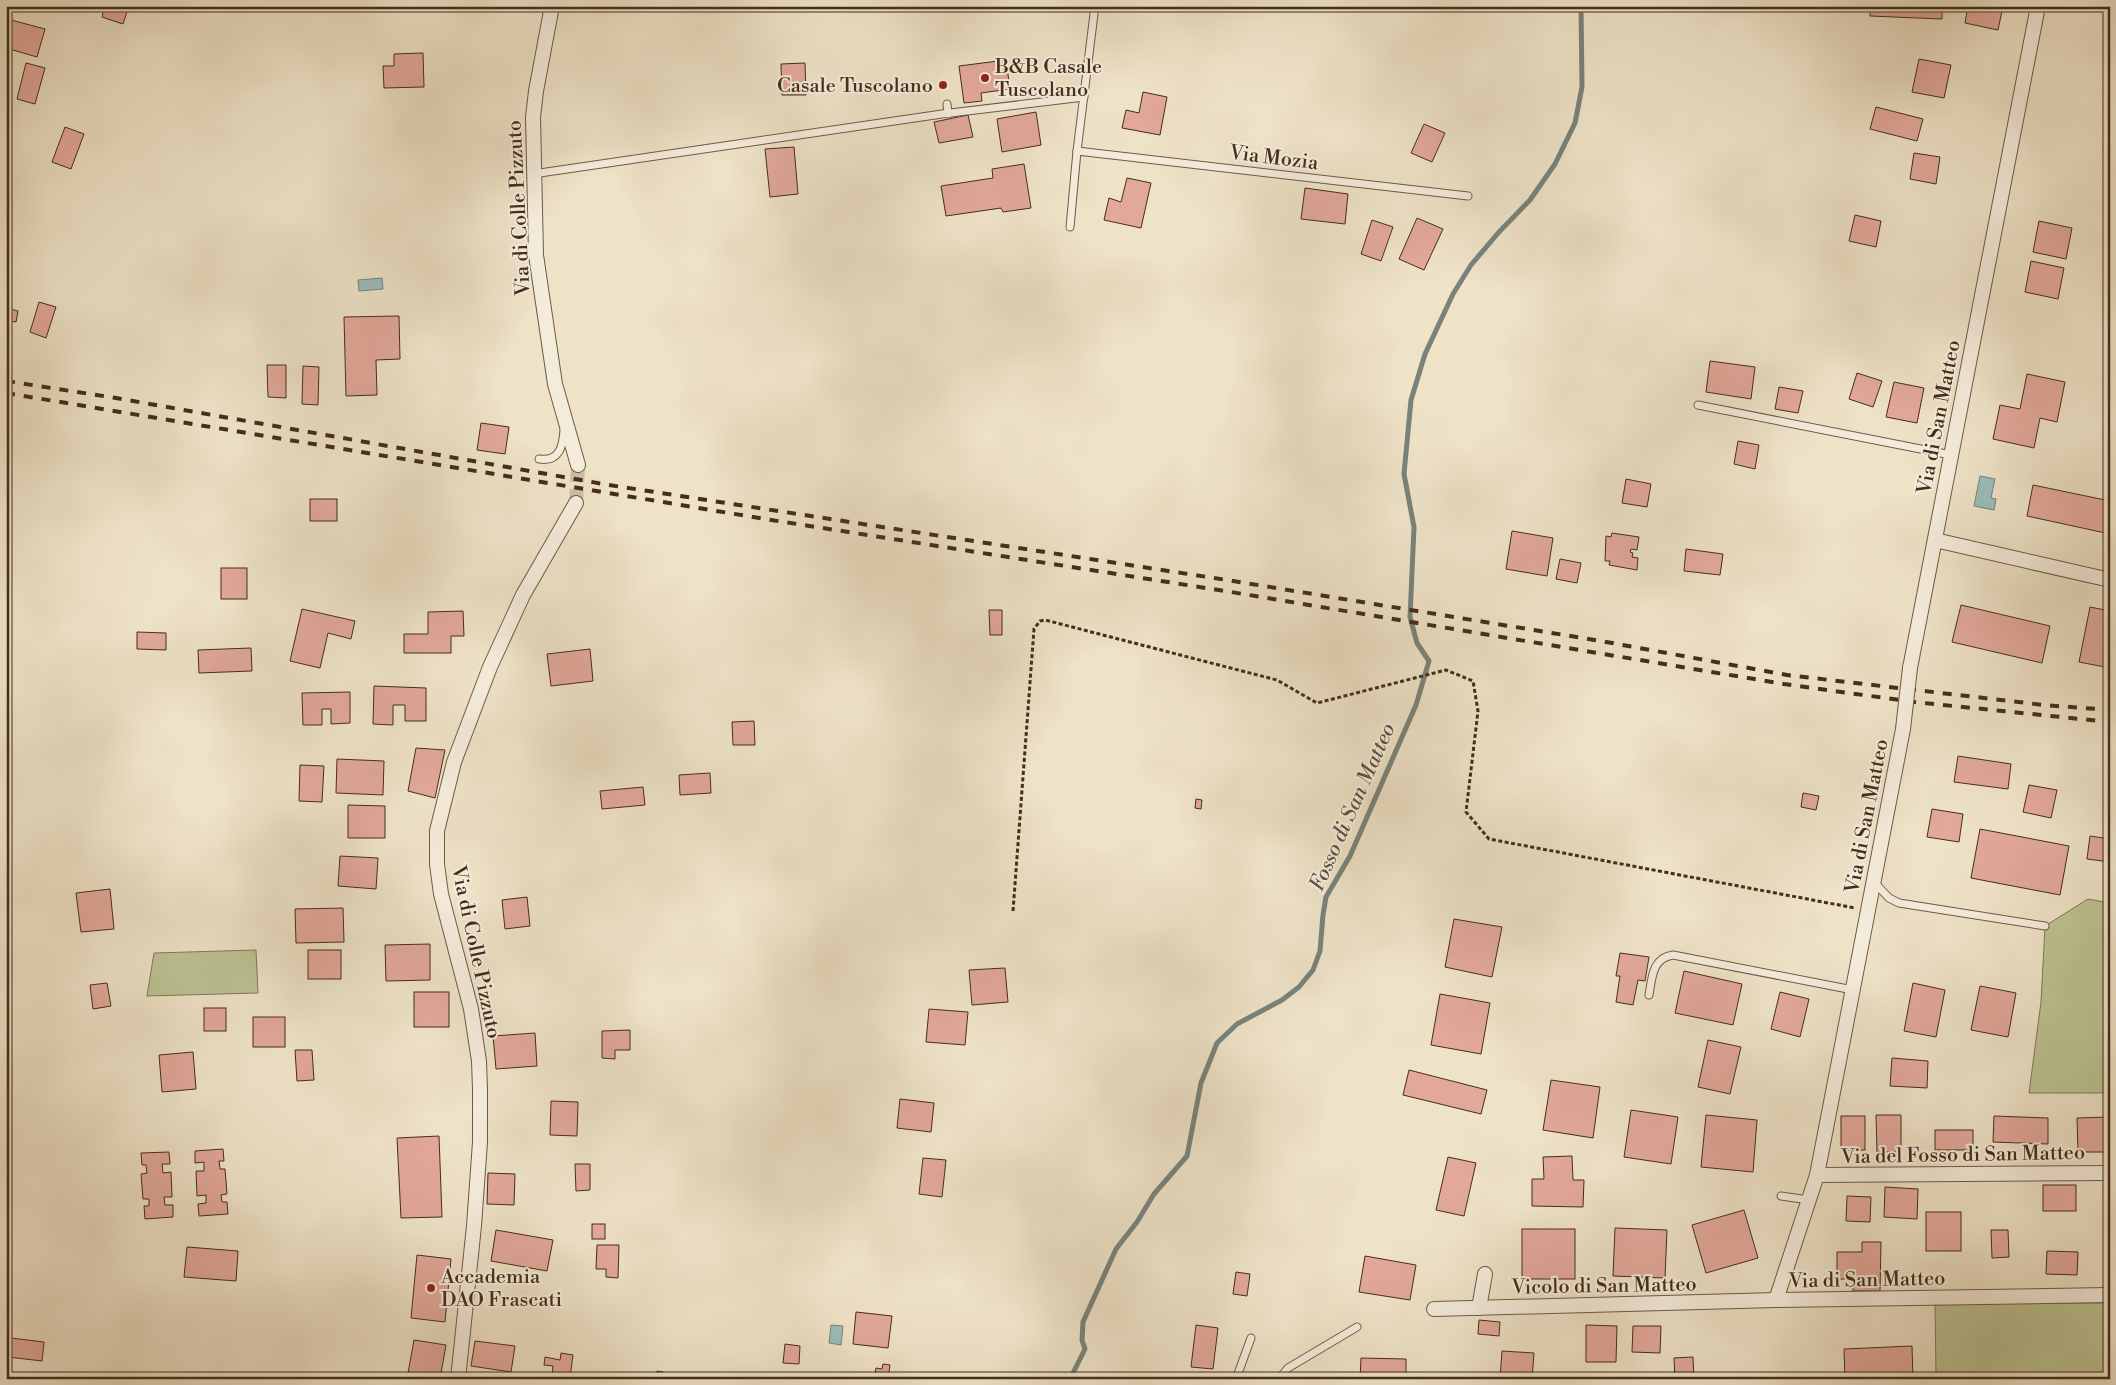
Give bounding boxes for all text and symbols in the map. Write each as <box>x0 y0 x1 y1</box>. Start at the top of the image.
place label: B&B Casale Tuscolano <box>994 55 1102 103</box>
marker: B&B Casale Tuscolano <box>979 72 991 84</box>
place label: Casale Tuscolano <box>777 74 933 99</box>
marker: Casale Tuscolano <box>937 79 949 91</box>
street label: Via di Colle Pizzuto <box>502 119 537 298</box>
street label: Via Mozia <box>1227 141 1320 176</box>
street label: Via di San Matteo <box>1912 338 1967 498</box>
water label: Fosso di San Matteo <box>1304 719 1402 895</box>
street label: Via di San Matteo <box>1840 737 1895 897</box>
street label: Via di Colle Pizzuto <box>445 863 506 1041</box>
street label: Via del Fosso di San Matteo <box>1840 1141 2085 1170</box>
place label: Accademia DAO Frascati <box>440 1265 563 1313</box>
street label: Via di San Matteo <box>1787 1267 1946 1294</box>
street label: Vicolo di San Matteo <box>1510 1272 1697 1301</box>
marker: Accademia DAO Frascati <box>425 1282 437 1294</box>

